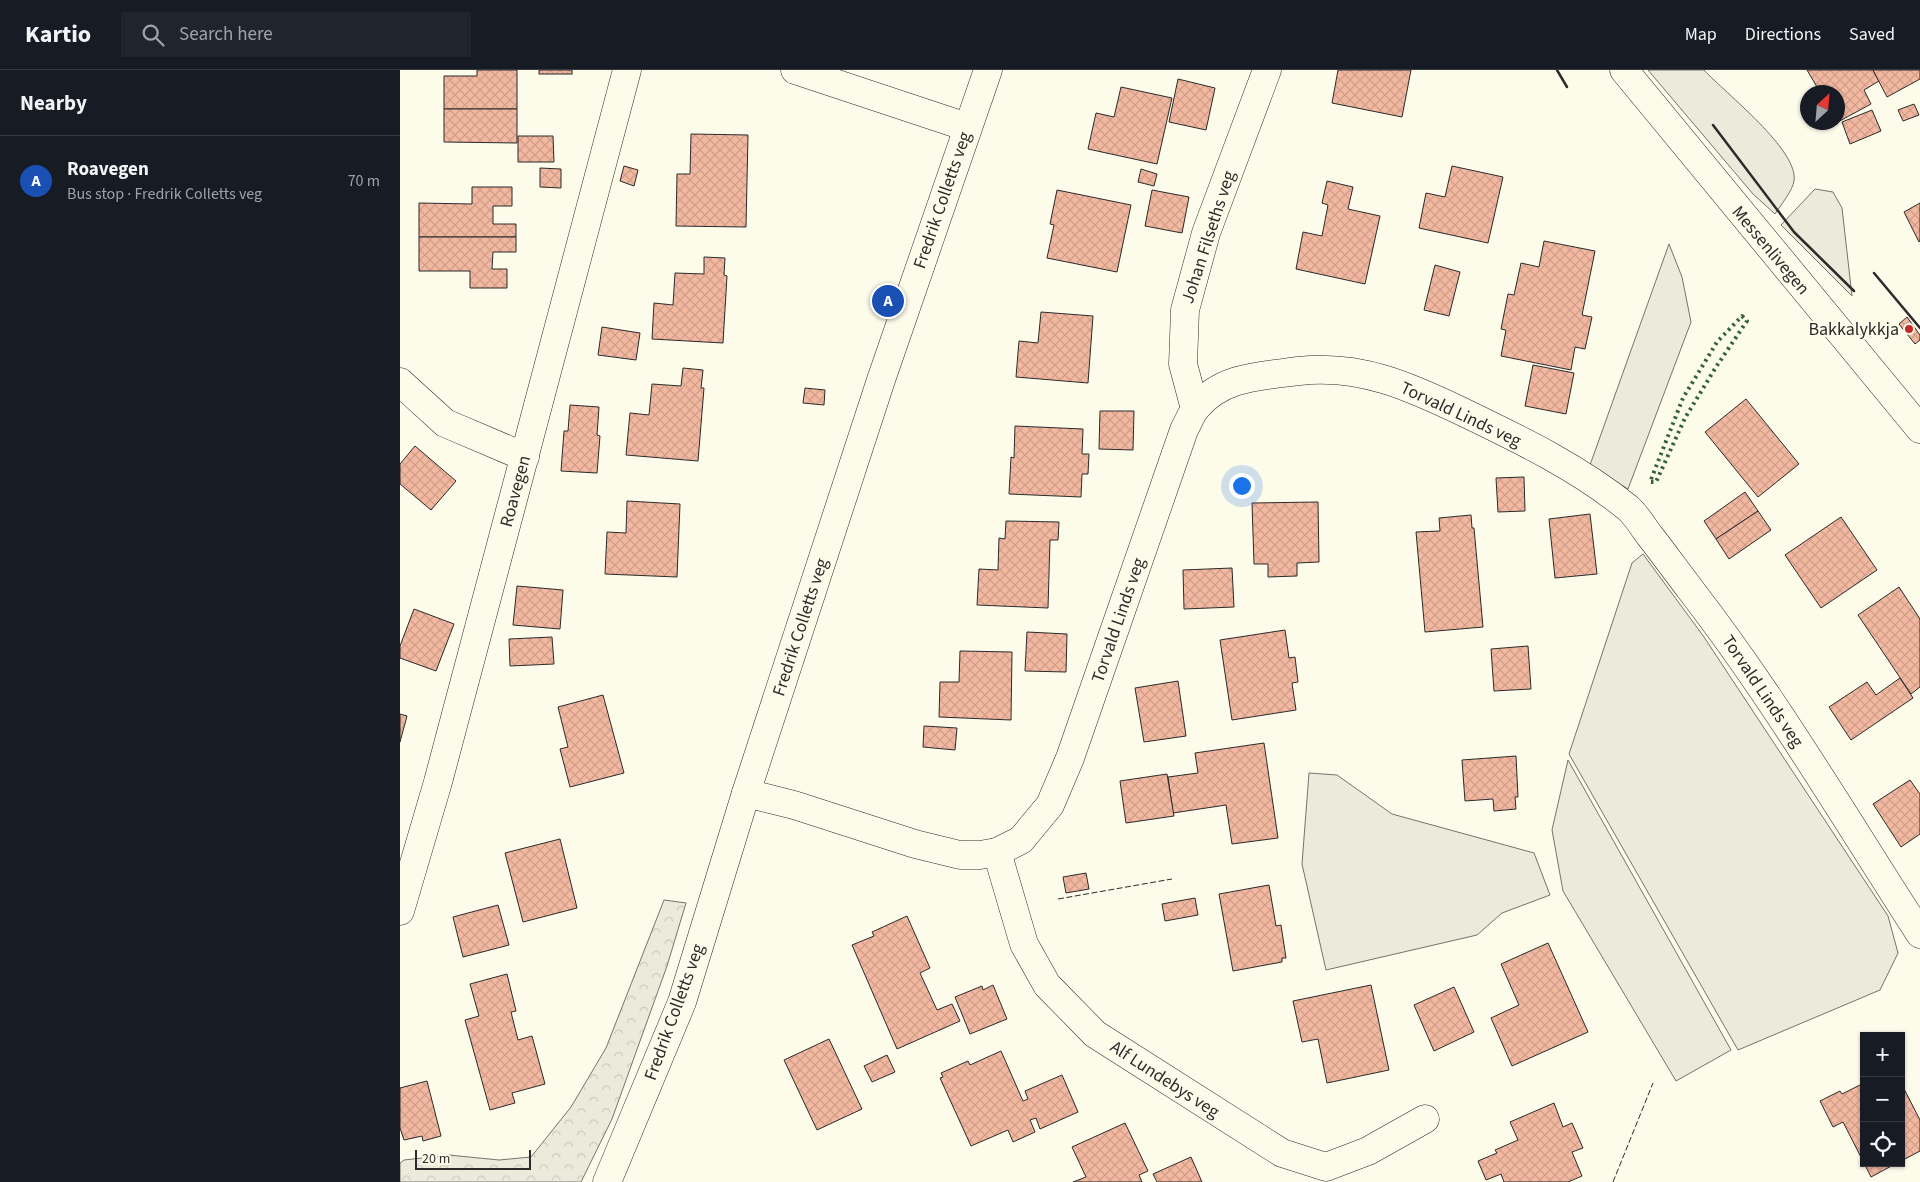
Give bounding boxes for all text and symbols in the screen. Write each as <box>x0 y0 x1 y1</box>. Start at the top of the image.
search box <box>121 12 471 57</box>
text: Kartio <box>25 17 91 52</box>
icon: search <box>139 21 167 49</box>
text: Search here <box>179 21 273 48</box>
text: Map <box>1685 22 1717 47</box>
text: Directions <box>1745 22 1821 47</box>
text: Saved <box>1849 22 1895 47</box>
north arrow <box>1800 85 1845 130</box>
text: Nearby <box>20 88 87 118</box>
street label: Fredrik Colletts veg <box>907 128 978 272</box>
text: Roavegen <box>67 156 149 183</box>
street label: Johan Filseths veg <box>1175 168 1242 307</box>
text: A <box>31 170 41 192</box>
text: 70 m <box>348 170 380 192</box>
text: Bus stop · Fredrik Colletts veg <box>67 183 262 205</box>
street label: Messenlivegen <box>1726 200 1815 300</box>
pin: A <box>872 282 904 320</box>
place label: Bakkalykkja <box>1808 317 1899 342</box>
marker: Bakkalykkja <box>1903 323 1915 335</box>
street label: Torvald Linds veg <box>1396 376 1525 453</box>
street label: Roavegen <box>494 452 537 530</box>
your location <box>1229 473 1255 499</box>
street label: Torvald Linds veg <box>1085 554 1152 686</box>
street label: Fredrik Colletts veg <box>766 555 835 699</box>
street label: Torvald Linds veg <box>1716 630 1809 752</box>
street label: Fredrik Colletts veg <box>638 940 711 1084</box>
map controls <box>1860 1032 1905 1167</box>
button: + <box>1860 1032 1905 1077</box>
street label: Alf Lundebys veg <box>1105 1035 1224 1124</box>
button: − <box>1860 1077 1905 1122</box>
button: locate <box>1860 1122 1905 1167</box>
scale bar <box>415 1147 531 1170</box>
text: 20 m <box>422 1149 450 1169</box>

